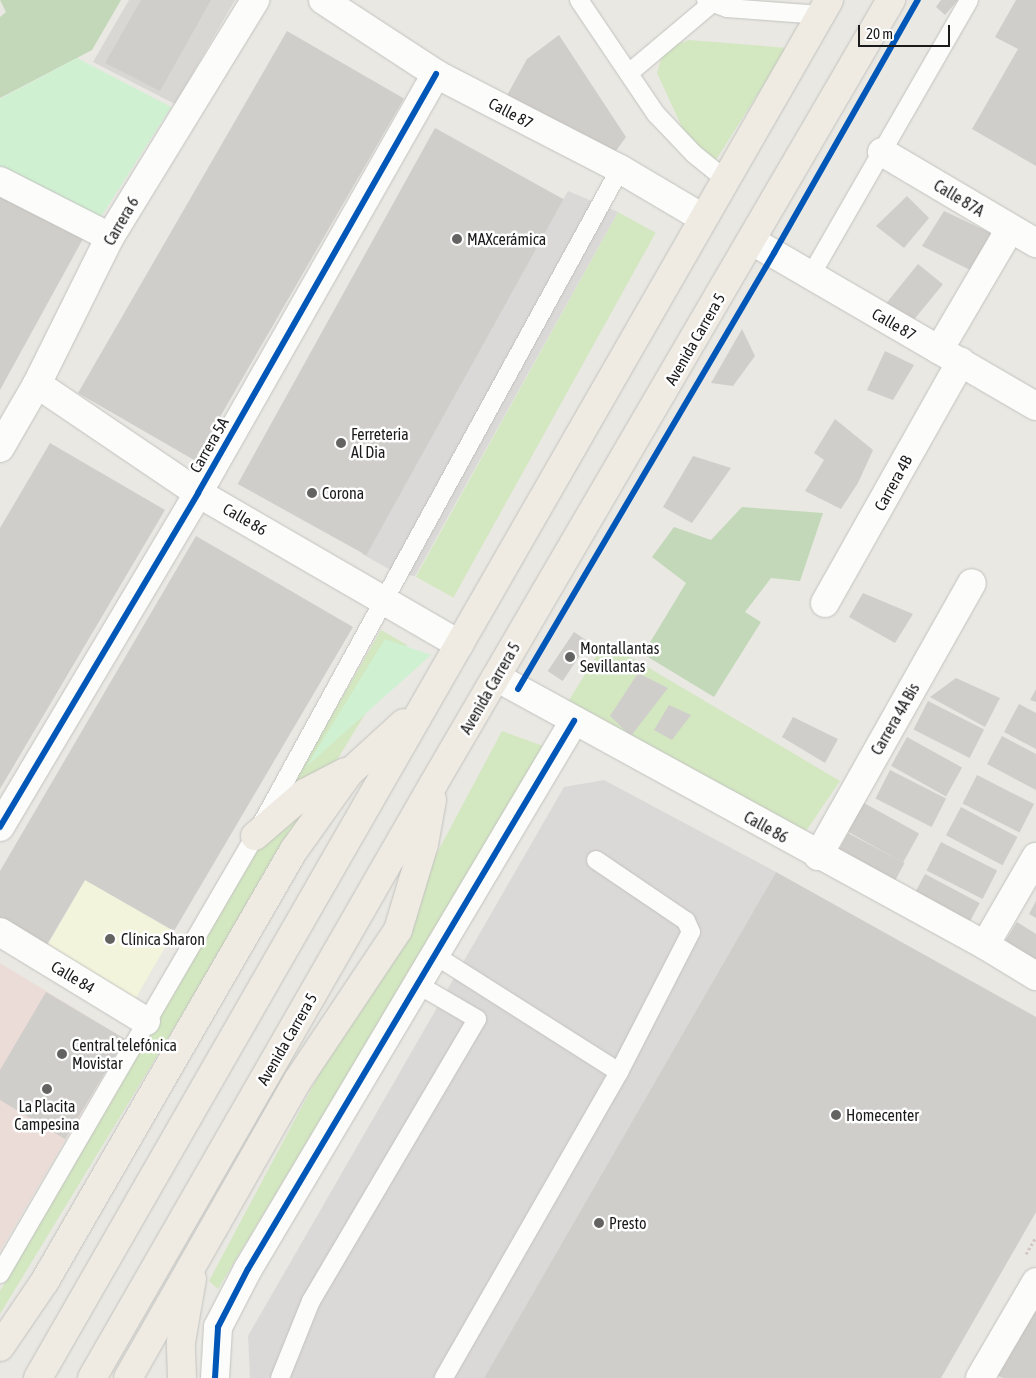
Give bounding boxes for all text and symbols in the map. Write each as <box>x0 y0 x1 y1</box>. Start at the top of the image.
scale bar <box>861 15 954 47</box>
text: 20 m <box>866 25 893 42</box>
street label: Calle 87 <box>486 93 536 133</box>
street label: Calle 87A <box>930 176 988 220</box>
street label: Carrera 6 <box>99 193 143 249</box>
place label: MAXcerámica <box>467 229 546 249</box>
marker: MAXcerámica <box>451 233 463 245</box>
street label: Avenida Carrera 5 <box>661 290 729 388</box>
street label: Calle 87 <box>869 304 919 344</box>
street label: Carrera 5A <box>186 414 232 476</box>
place label: Ferreteria Al Dia <box>351 424 409 462</box>
marker: Ferreteria Al Dia <box>335 437 347 449</box>
street label: Carrera 4B <box>870 452 916 514</box>
place label: Corona <box>322 483 364 503</box>
marker: Corona <box>306 487 318 499</box>
street label: Calle 86 <box>220 499 270 539</box>
place label: Montallantas Sevillantas <box>580 638 659 676</box>
street label: Avenida Carrera 5 <box>456 639 524 737</box>
marker: Montallantas Sevillantas <box>564 651 576 663</box>
street label: Carrera 4A Bis <box>867 680 923 758</box>
street label: Calle 86 <box>741 807 791 847</box>
place label: Clínica Sharon <box>121 929 205 949</box>
marker: Clínica Sharon <box>103 932 117 946</box>
street label: Calle 84 <box>48 957 98 997</box>
street label: Avenida Carrera 5 <box>253 990 321 1088</box>
place label: Central telefónica Movistar <box>72 1035 177 1073</box>
marker: Central telefónica Movistar <box>56 1048 68 1060</box>
marker: La Placita Campesina <box>41 1083 53 1095</box>
place label: La Placita Campesina <box>14 1096 80 1134</box>
place label: Homecenter <box>846 1105 919 1125</box>
marker: Homecenter <box>830 1109 842 1121</box>
place label: Presto <box>609 1213 646 1233</box>
marker: Presto <box>593 1217 605 1229</box>

